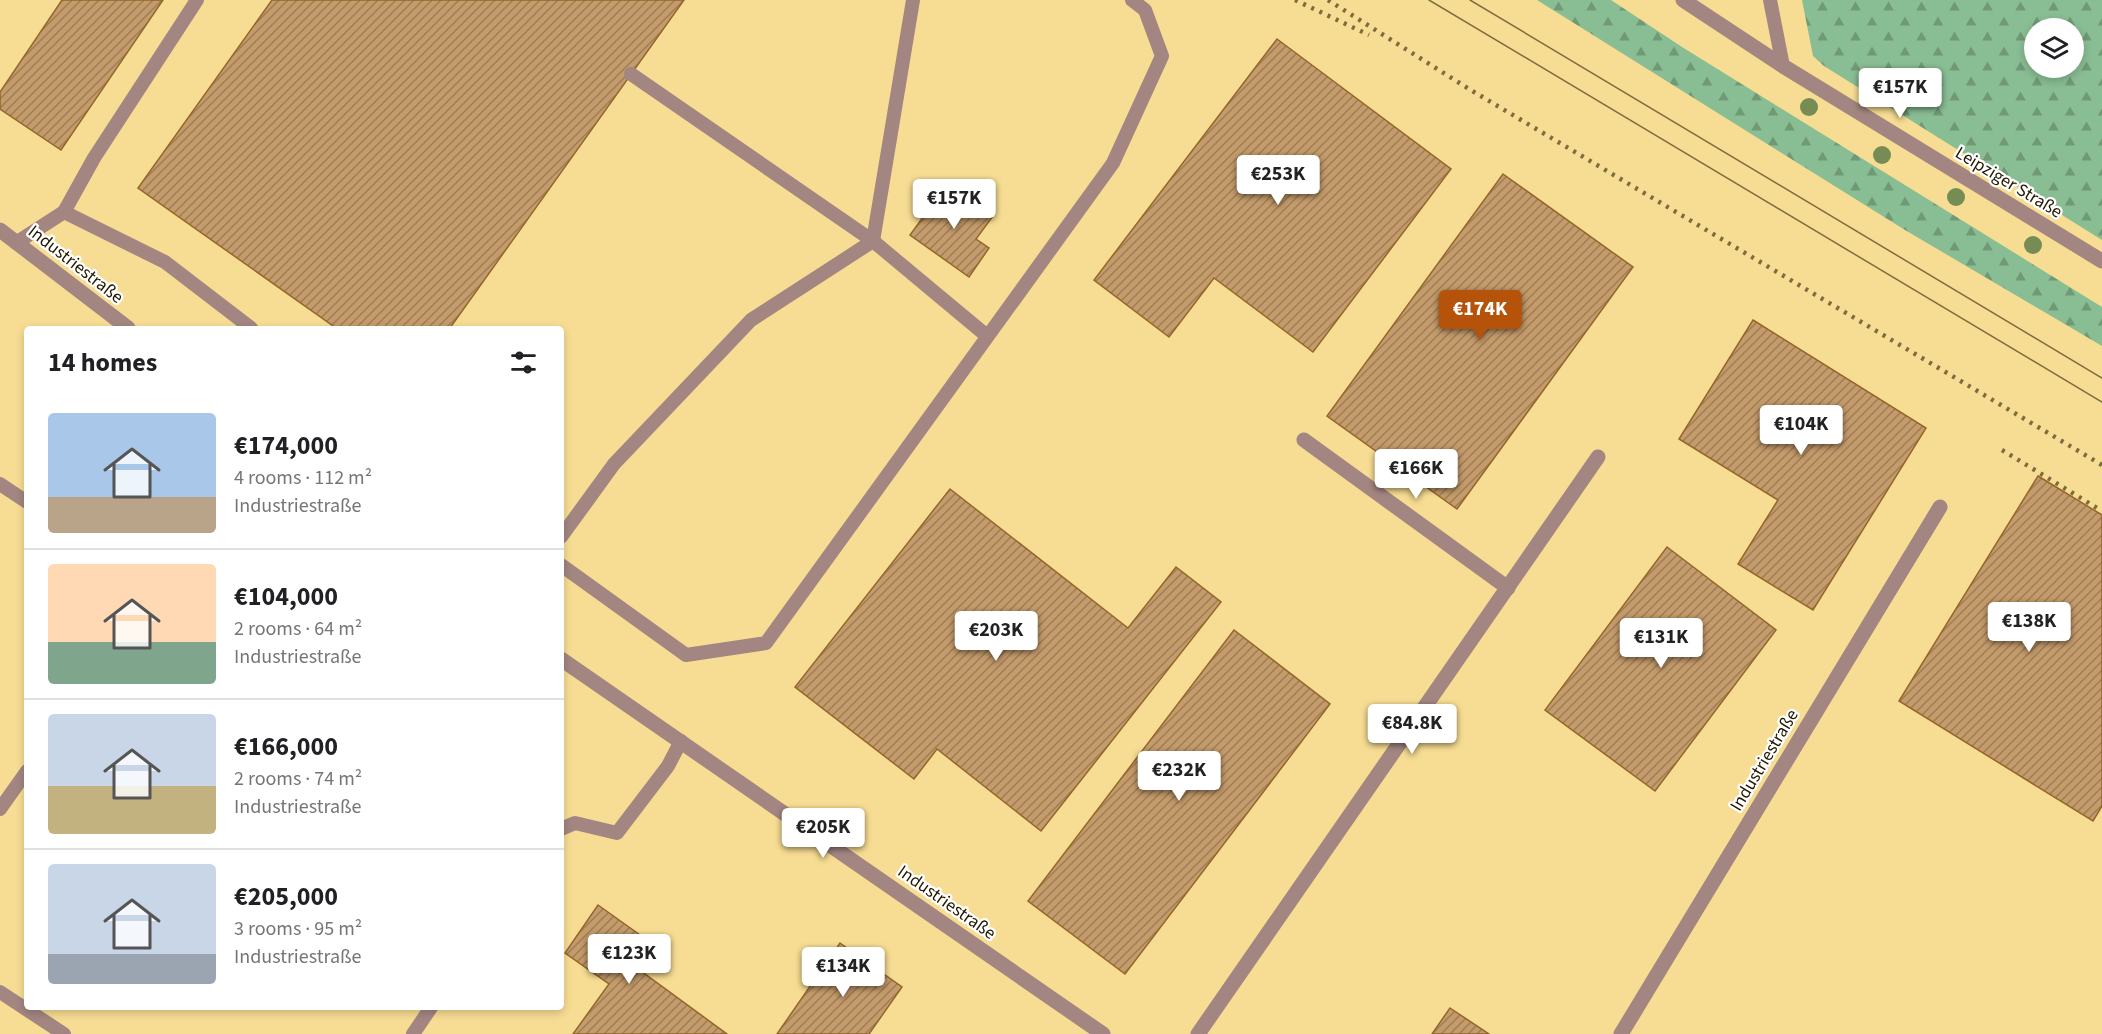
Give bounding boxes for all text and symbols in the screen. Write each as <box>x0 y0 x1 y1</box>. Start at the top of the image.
map controls <box>2024 18 2084 78</box>
button: layers <box>2024 18 2084 78</box>
pin: €157K <box>1858 68 1942 119</box>
text: €157K <box>1873 73 1927 101</box>
street label: Leipziger Straße <box>1950 141 2067 224</box>
pin: €253K <box>1236 155 1320 206</box>
text: €253K <box>1251 160 1305 188</box>
pin: €157K <box>912 179 996 230</box>
text: €157K <box>927 184 981 212</box>
street label: Industriestraße <box>23 219 129 310</box>
pin: €174K <box>1438 290 1522 341</box>
text: €174K <box>1453 295 1507 323</box>
text: 14 homes <box>48 344 157 381</box>
icon: filters <box>507 346 540 379</box>
pin: €104K <box>1759 405 1843 456</box>
text: €104K <box>1774 410 1828 438</box>
text: €174,000 <box>234 427 338 464</box>
icon: home <box>96 437 168 509</box>
pin: €166K <box>1374 449 1458 500</box>
text: €166K <box>1389 454 1443 482</box>
text: 4 rooms · 112 m² <box>234 464 372 492</box>
text: Industriestraße <box>234 492 361 520</box>
text: €104,000 <box>234 578 338 615</box>
icon: home <box>96 588 168 660</box>
pin: €138K <box>1987 602 2071 653</box>
text: €138K <box>2002 607 2056 635</box>
pin: €203K <box>954 611 1038 662</box>
text: 2 rooms · 64 m² <box>234 615 362 643</box>
text: €203K <box>969 616 1023 644</box>
pin: €131K <box>1619 618 1703 669</box>
text: €131K <box>1634 623 1688 651</box>
text: Industriestraße <box>234 643 361 671</box>
pin: €84.8K <box>1363 704 1461 755</box>
street label: Industriestraße <box>1724 705 1805 816</box>
text: €84.8K <box>1382 709 1442 737</box>
text: €166,000 <box>234 728 338 765</box>
icon: home <box>96 738 168 810</box>
pin: €232K <box>1137 751 1221 802</box>
text: €232K <box>1152 756 1206 784</box>
text: 2 rooms · 74 m² <box>234 765 362 793</box>
text: Industriestraße <box>234 793 361 821</box>
pin: €205K <box>781 808 865 859</box>
text: €205K <box>796 813 850 841</box>
street label: Industriestraße <box>893 859 1001 946</box>
text: €205,000 <box>234 878 338 915</box>
icon: home <box>96 888 168 960</box>
text: 3 rooms · 95 m² <box>234 915 362 943</box>
pin: €123K <box>587 934 671 985</box>
text: €123K <box>602 939 656 967</box>
text: Industriestraße <box>234 943 361 971</box>
pin: €134K <box>801 947 885 998</box>
text: €134K <box>816 952 870 980</box>

